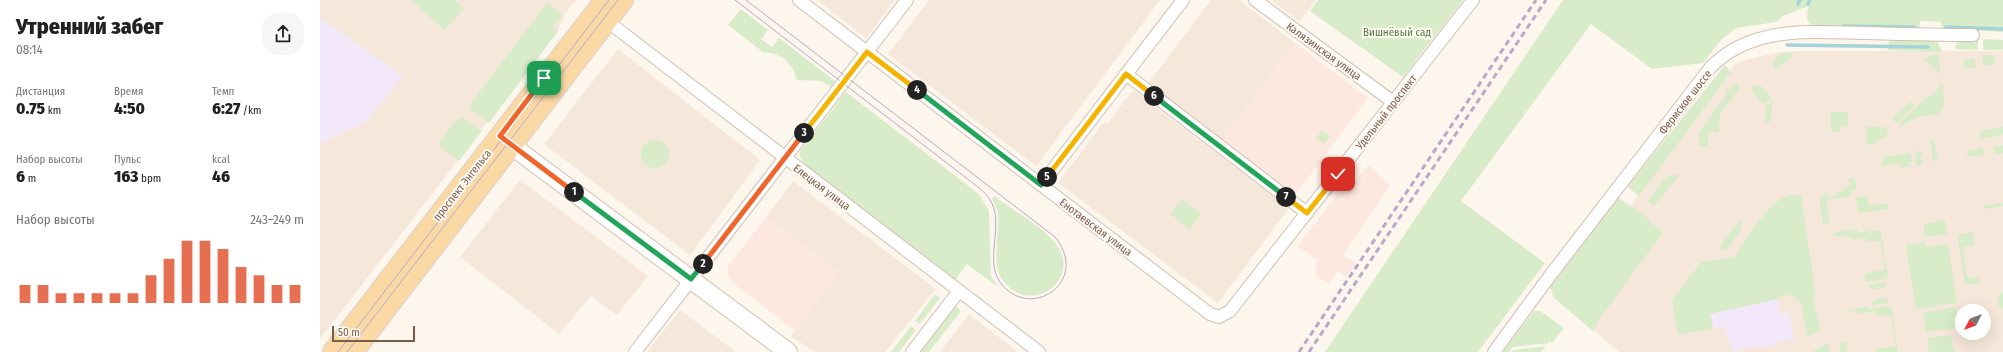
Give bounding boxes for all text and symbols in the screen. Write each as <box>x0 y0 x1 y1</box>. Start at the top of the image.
text: Утренний забег <box>16 13 163 40</box>
button: share <box>262 13 304 55</box>
street label: Калязинская улица <box>1284 20 1364 83</box>
park label: Вишнёвый сад <box>1363 26 1431 39</box>
text: 08:14 <box>16 42 43 57</box>
pin <box>527 61 561 95</box>
icon: arrive <box>533 67 555 89</box>
street label: Фермское шоссе <box>1656 68 1714 137</box>
street label: Удельный проспект <box>1353 72 1420 153</box>
pin: 4 <box>907 80 927 100</box>
text: 4 <box>914 83 920 96</box>
text: Дистанция <box>16 85 65 98</box>
text: Время <box>114 85 143 98</box>
text: Темп <box>212 85 234 98</box>
pin: 6 <box>1144 86 1164 106</box>
text: 6 <box>1151 89 1157 102</box>
text: 0.75 <box>16 98 45 119</box>
text: 4:50 <box>114 98 145 119</box>
text: 6:27 <box>212 98 240 119</box>
text: km <box>45 104 61 117</box>
text: /km <box>240 104 262 117</box>
pin: 3 <box>794 123 814 143</box>
text: 3 <box>801 126 807 139</box>
street label: проспект Энгельса <box>431 147 494 224</box>
text: Набор высоты <box>16 153 83 166</box>
text: Пульс <box>114 153 141 166</box>
text: kcal <box>212 153 230 166</box>
pin <box>1321 157 1355 191</box>
street label: Елецкая улица <box>791 162 853 213</box>
icon: check <box>1327 163 1349 185</box>
text: 6 <box>16 166 25 187</box>
text: 163 <box>114 166 138 187</box>
text: 46 <box>212 166 230 187</box>
pin: 5 <box>1037 167 1057 187</box>
text: 5 <box>1044 170 1050 183</box>
text: m <box>25 172 36 185</box>
text: bpm <box>138 172 161 185</box>
pin: 1 <box>564 182 584 202</box>
text: 1 <box>572 185 576 198</box>
pin: 7 <box>1276 187 1296 207</box>
text: 7 <box>1284 190 1288 203</box>
street label: Енотаевская улица <box>1057 196 1135 259</box>
text: Набор высоты <box>16 212 95 227</box>
text: 243–249 m <box>250 212 304 227</box>
pin: 2 <box>693 254 713 274</box>
text: 2 <box>700 257 706 270</box>
north arrow <box>1955 304 1991 340</box>
map controls <box>1955 304 1991 340</box>
scale bar <box>332 324 415 343</box>
text: 50 m <box>338 326 360 339</box>

